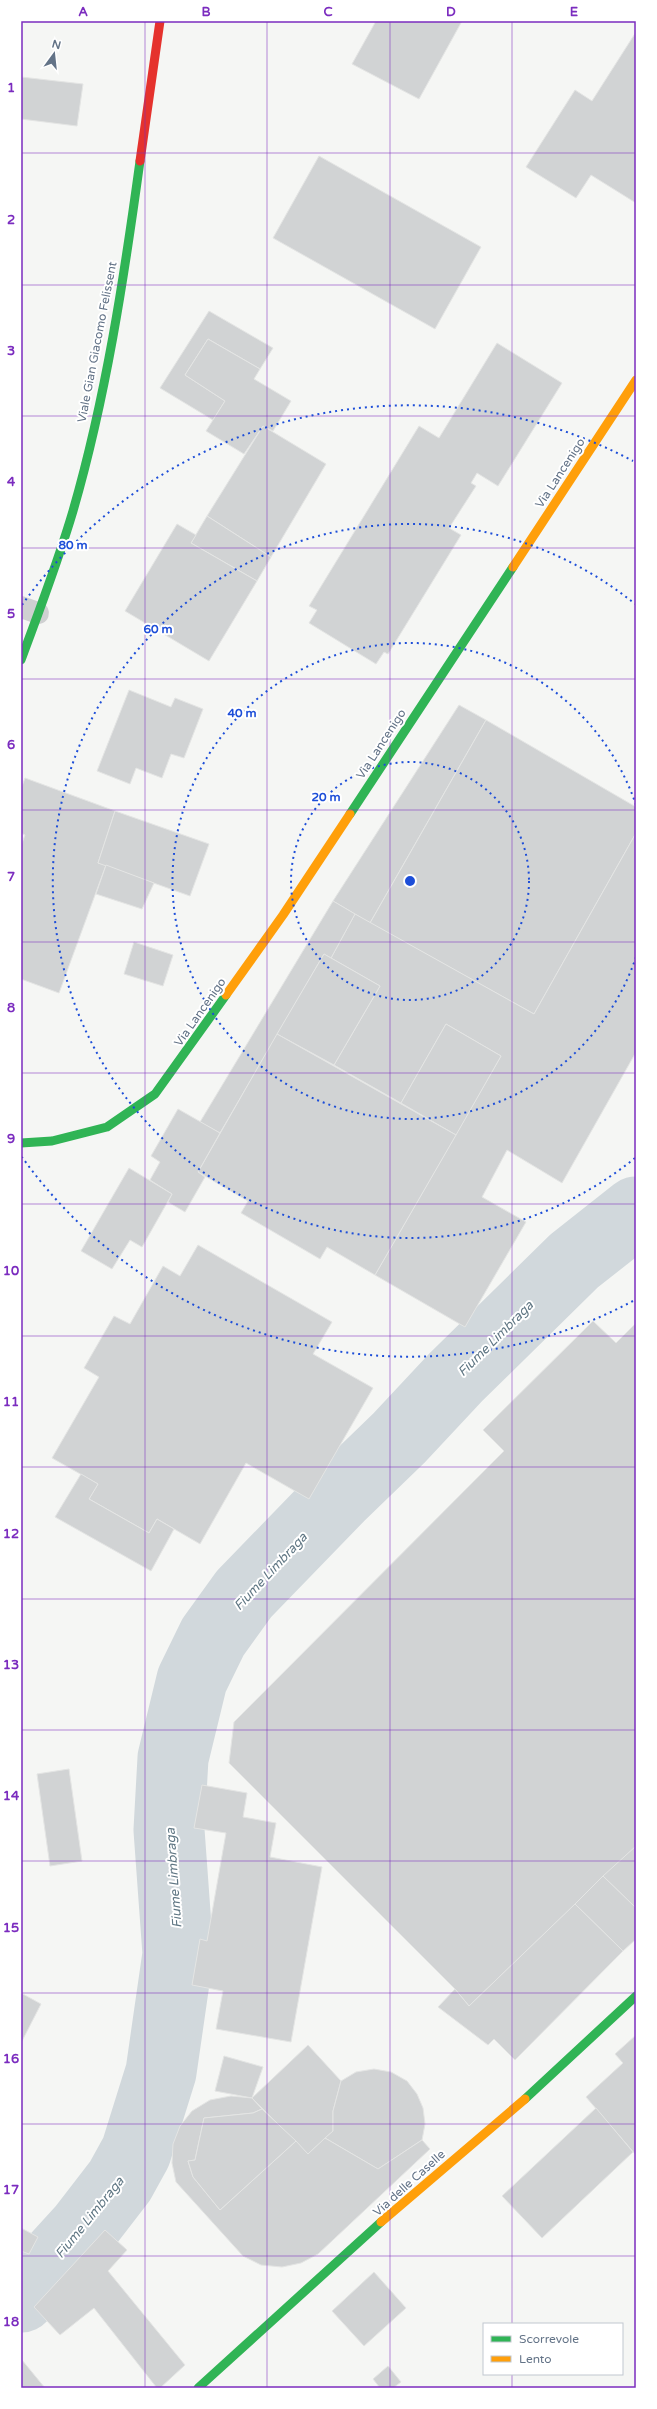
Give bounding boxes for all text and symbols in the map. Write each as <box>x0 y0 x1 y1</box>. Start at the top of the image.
text: A <box>78 4 88 20</box>
text: B <box>201 4 211 20</box>
text: C <box>323 4 333 20</box>
text: D <box>446 4 456 20</box>
text: E <box>570 4 578 20</box>
north arrow <box>34 34 74 74</box>
text: N <box>51 37 62 52</box>
text: 1 <box>7 80 15 96</box>
text: 2 <box>7 212 15 228</box>
street label: Viale Gian Giacomo Felissent <box>75 260 120 424</box>
text: 3 <box>7 343 15 359</box>
street label: Via Lancenigo <box>532 435 588 511</box>
text: 4 <box>7 474 16 490</box>
text: 80 m <box>58 538 88 552</box>
text: 5 <box>7 606 15 622</box>
text: 60 m <box>143 622 173 636</box>
text: 40 m <box>227 706 257 720</box>
street label: Via Lancenigo <box>353 706 409 782</box>
text: 6 <box>7 737 15 753</box>
text: 20 m <box>311 790 341 804</box>
text: 7 <box>7 869 15 885</box>
centre of rings <box>403 874 417 888</box>
street label: Via Lancenigo <box>171 975 229 1049</box>
text: 8 <box>7 1000 15 1016</box>
text: 9 <box>7 1131 15 1147</box>
text: 10 <box>3 1263 19 1279</box>
water label: Fiume Limbraga <box>455 1297 537 1380</box>
text: 11 <box>3 1394 19 1410</box>
text: 12 <box>3 1526 19 1542</box>
water label: Fiume Limbraga <box>231 1529 311 1614</box>
text: 13 <box>3 1657 19 1673</box>
text: 14 <box>3 1788 20 1804</box>
water label: Fiume Limbraga <box>162 1827 185 1928</box>
text: 15 <box>3 1920 19 1936</box>
text: 16 <box>3 2051 19 2067</box>
street label: Via delle Caselle <box>370 2147 448 2219</box>
water label: Fiume Limbraga <box>52 2173 128 2262</box>
text: 17 <box>3 2182 19 2198</box>
text: 18 <box>3 2314 19 2330</box>
legend <box>483 2323 623 2375</box>
text: Scorrevole <box>519 2332 579 2346</box>
text: Lento <box>519 2352 552 2366</box>

